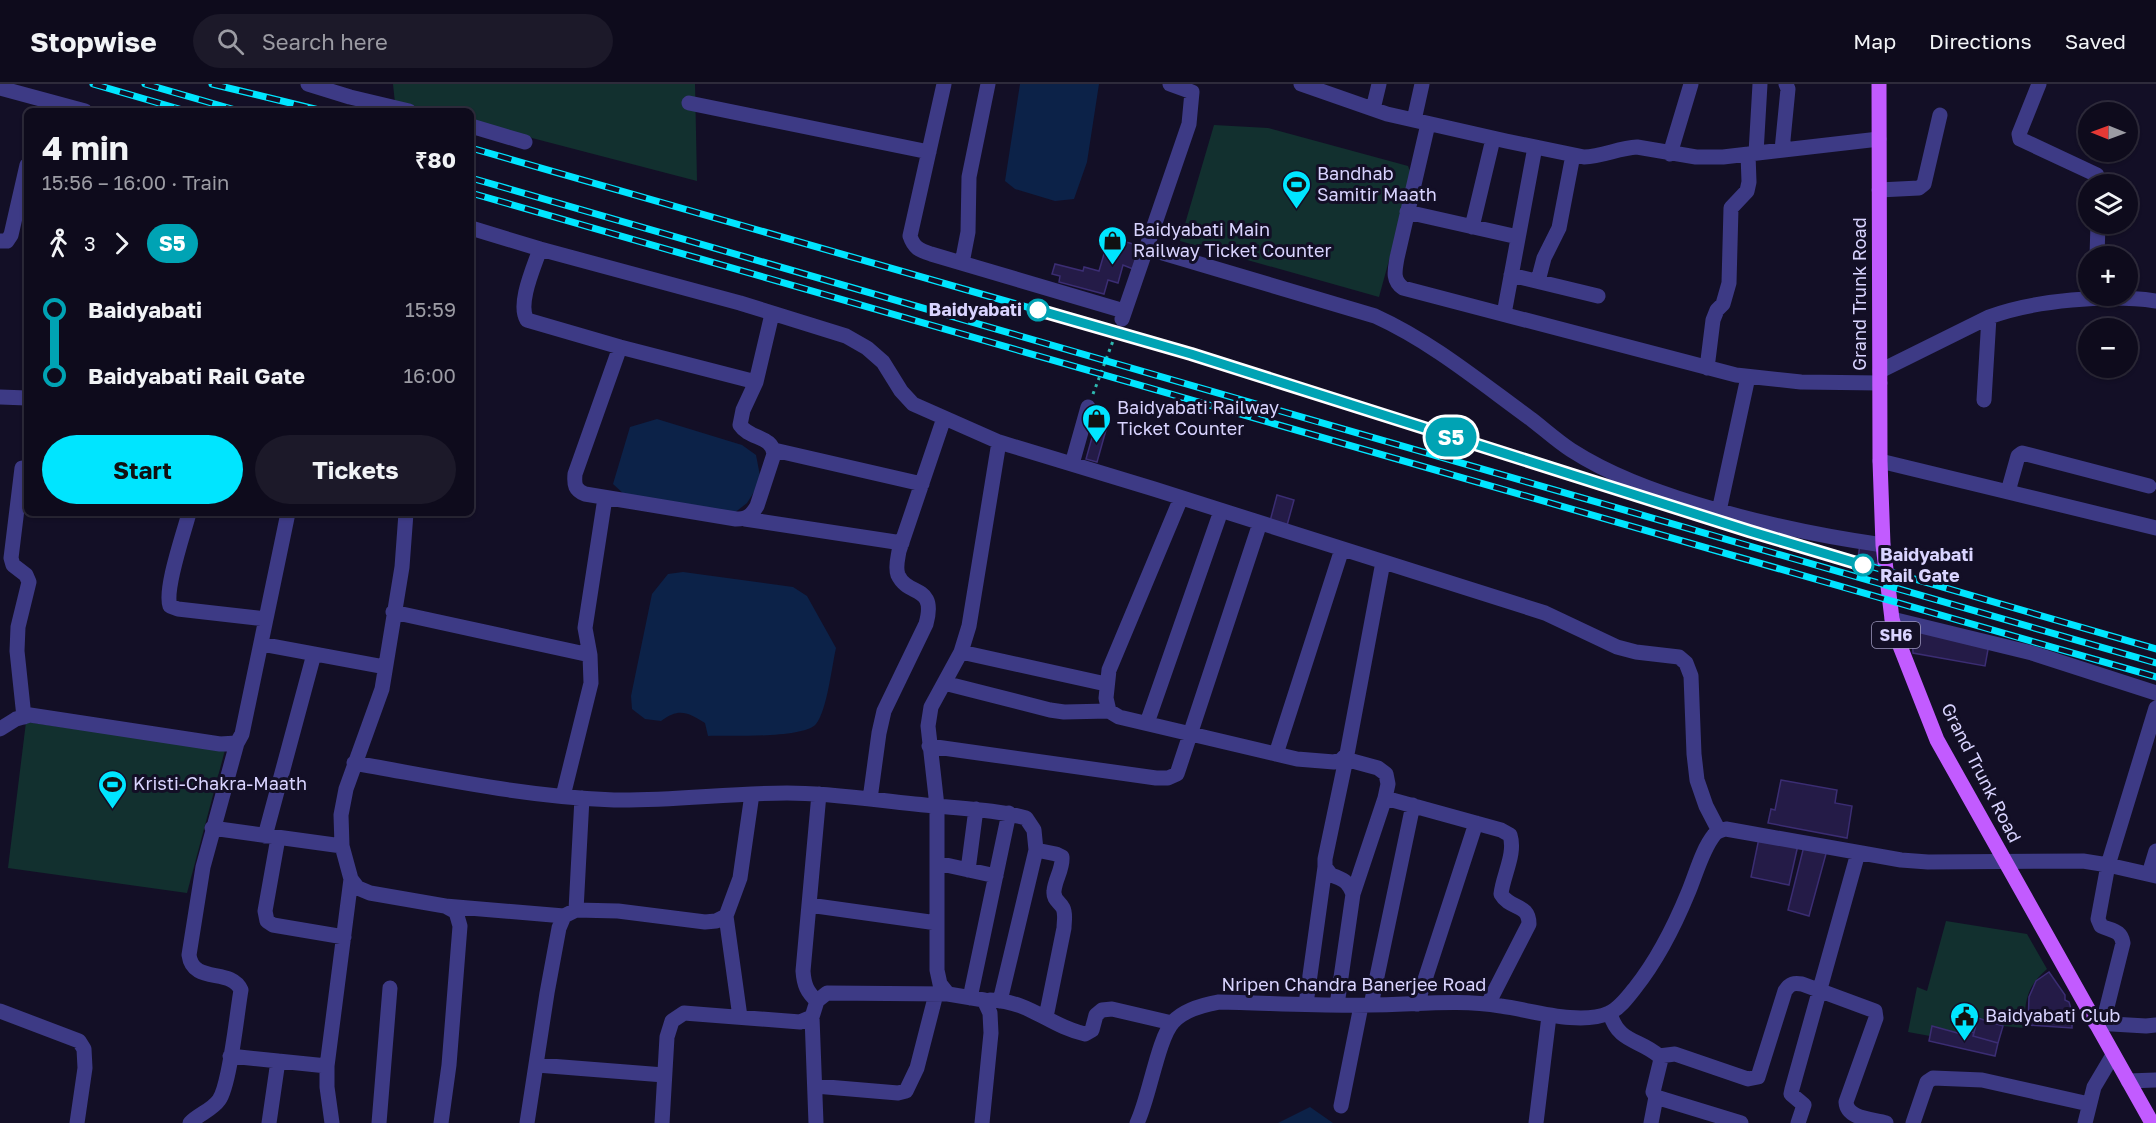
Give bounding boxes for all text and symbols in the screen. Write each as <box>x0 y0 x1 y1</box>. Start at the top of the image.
search box <box>193 14 613 68</box>
text: Stopwise <box>30 25 157 58</box>
icon: search <box>214 25 247 58</box>
text: Search here <box>262 28 388 55</box>
text: Map <box>1853 28 1896 54</box>
text: Directions <box>1929 28 2032 54</box>
text: Saved <box>2065 28 2126 54</box>
north arrow <box>2078 102 2138 162</box>
map controls <box>2078 102 2138 378</box>
text: 4 min <box>42 128 129 167</box>
text: ₹80 <box>415 146 456 173</box>
place label: Bandhab Samitir Maath <box>1317 162 1437 205</box>
sports icon: Bandhab Samitir Maath <box>1280 168 1312 210</box>
text: 15:56 – 16:00 · Train <box>42 170 229 194</box>
button: layers <box>2078 174 2138 234</box>
street label: Grand Trunk Road <box>1848 217 1870 371</box>
place label: Baidyabati Main Railway Ticket Counter <box>1133 218 1331 261</box>
shop icon: Baidyabati Main Railway Ticket Counter <box>1096 224 1128 266</box>
icon: walk <box>42 227 75 260</box>
icon: forward <box>105 227 138 260</box>
text: S5 <box>159 230 186 256</box>
text: 3 <box>84 231 96 255</box>
button: + <box>2078 246 2138 306</box>
text: Baidyabati <box>88 296 202 323</box>
text: 15:59 <box>405 297 456 321</box>
place label: Baidyabati <box>929 298 1022 320</box>
marker: Baidyabati <box>1027 299 1049 321</box>
button: − <box>2078 318 2138 378</box>
text: Baidyabati Rail Gate <box>88 362 305 389</box>
text: 16:00 <box>403 363 456 387</box>
place label: Baidyabati Railway Ticket Counter <box>1117 396 1279 439</box>
shop icon: Baidyabati Railway Ticket Counter <box>1080 402 1112 444</box>
line badge: S5 <box>1424 418 1478 456</box>
text: S5 <box>1438 424 1464 450</box>
button: Start <box>42 435 243 504</box>
button: Tickets <box>255 435 456 504</box>
place label: Baidyabati Rail Gate <box>1880 543 1973 586</box>
marker: Baidyabati Rail Gate <box>1852 554 1874 576</box>
road number: SH6 <box>1872 622 1920 648</box>
street label: Grand Trunk Road <box>1937 699 2027 846</box>
sports icon: Kristi-Chakra-Maath <box>96 768 128 810</box>
place label: Kristi-Chakra-Maath <box>133 772 307 794</box>
street label: Nripen Chandra Banerjee Road <box>1222 973 1486 995</box>
public building icon: Baidyabati Club <box>1948 1000 1980 1042</box>
place label: Baidyabati Club <box>1985 1004 2120 1026</box>

